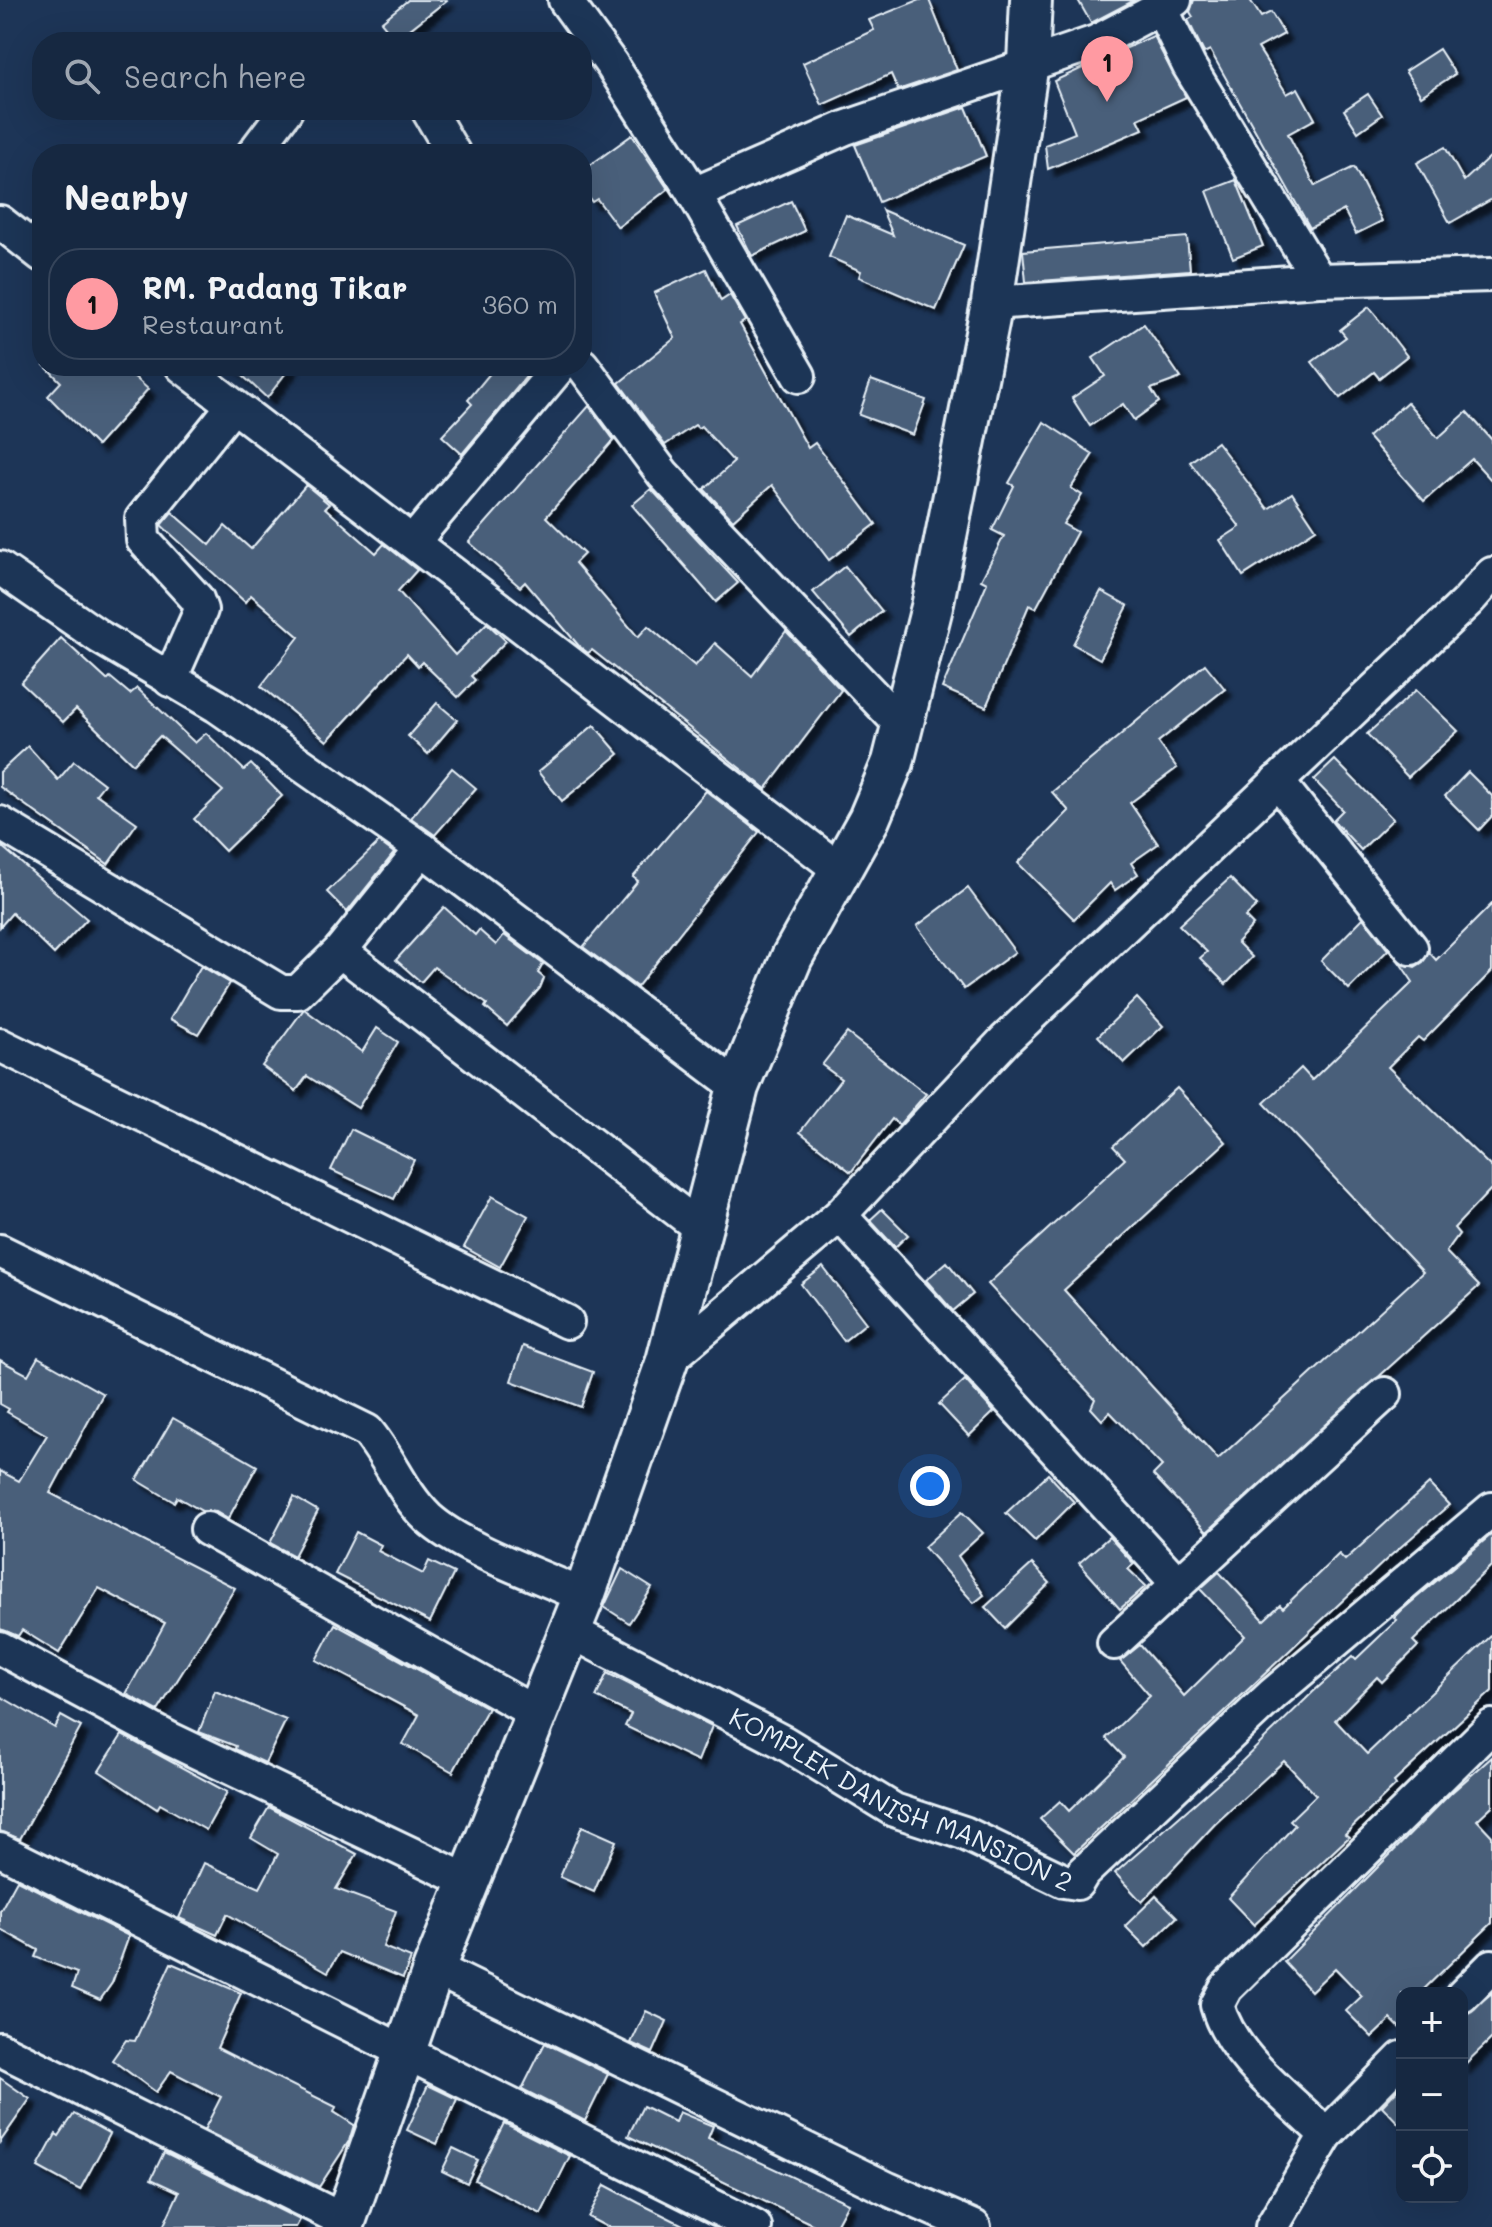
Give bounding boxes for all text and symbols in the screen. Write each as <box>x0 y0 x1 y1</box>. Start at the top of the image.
search box <box>32 32 592 120</box>
pin: 1 <box>1081 36 1133 102</box>
icon: search <box>60 54 104 98</box>
text: Search here <box>124 56 307 96</box>
text: Nearby <box>64 174 189 219</box>
text: RM. Padang Tikar <box>142 267 407 307</box>
text: 1 <box>86 287 98 321</box>
text: 360 m <box>482 287 558 321</box>
text: Restaurant <box>142 307 284 341</box>
your location <box>910 1466 950 1506</box>
street label: KOMPLEK DANISH MANSION 2 <box>724 1699 1078 1899</box>
map controls <box>1396 1987 1468 2203</box>
button: + <box>1396 1987 1468 2059</box>
button: − <box>1396 2059 1468 2131</box>
button: locate <box>1396 2131 1468 2203</box>

